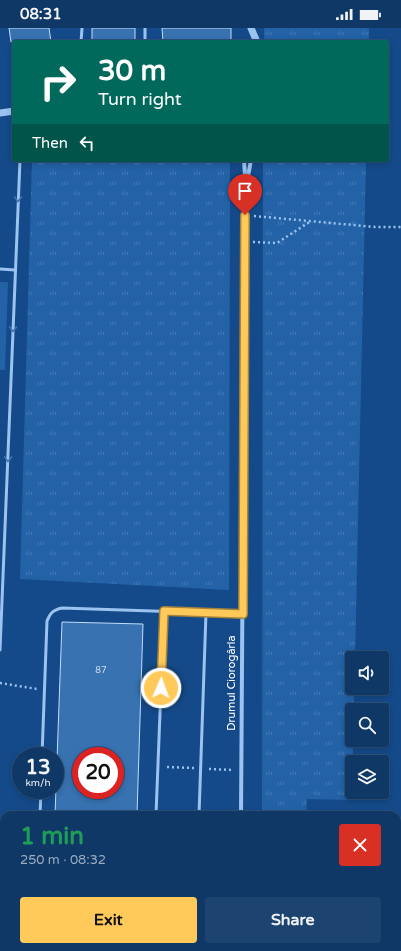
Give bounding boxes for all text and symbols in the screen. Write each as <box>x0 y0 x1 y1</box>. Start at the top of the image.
text: 08:31 <box>20 5 62 23</box>
text: 30 m <box>98 54 166 88</box>
icon: right <box>32 56 84 108</box>
text: Turn right <box>98 88 182 110</box>
icon: left <box>76 132 98 154</box>
text: Then <box>32 134 68 152</box>
pin <box>228 174 262 215</box>
icon: arrive <box>234 180 256 202</box>
one-way arrow <box>14 196 23 202</box>
one-way arrow <box>9 326 17 332</box>
one-way arrow <box>4 456 12 462</box>
street label: Drumul Ciorogârla <box>225 635 238 731</box>
map controls <box>345 651 389 799</box>
button: sound <box>345 651 389 695</box>
house number: 87 <box>95 665 107 676</box>
position arrow <box>140 667 182 709</box>
button: search <box>345 703 389 747</box>
speed limit sign: 20 <box>72 747 124 799</box>
button: layers <box>345 755 389 799</box>
text: 13 <box>25 756 51 780</box>
text: km/h <box>25 777 51 789</box>
text: 1 min <box>20 822 84 851</box>
button: close <box>339 824 381 866</box>
text: 250 m · 08:32 <box>20 852 106 868</box>
button: Exit <box>20 897 197 943</box>
button: Share <box>205 897 381 943</box>

